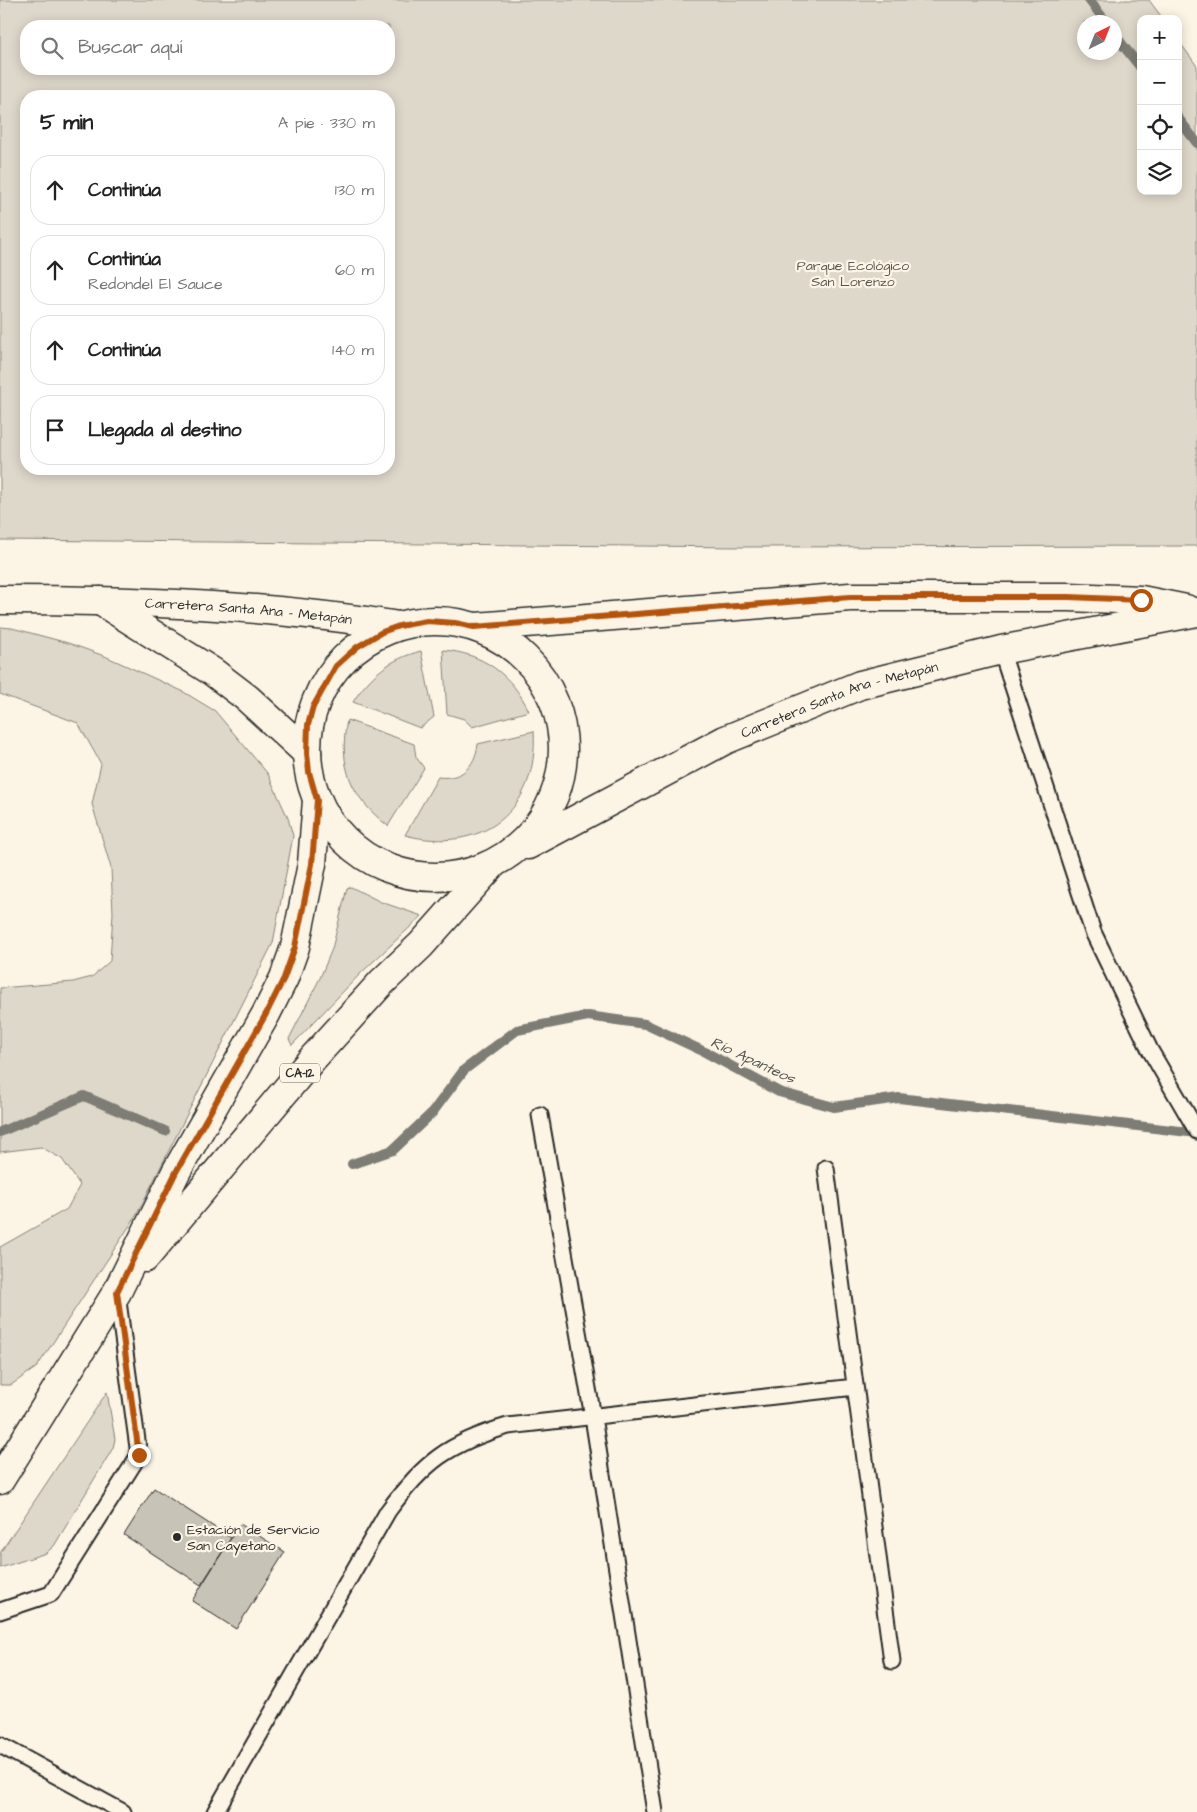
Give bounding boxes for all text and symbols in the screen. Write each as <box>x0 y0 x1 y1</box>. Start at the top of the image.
north arrow <box>1077 15 1122 60</box>
map controls <box>1137 15 1182 195</box>
button: + <box>1137 15 1182 60</box>
search box <box>20 20 395 75</box>
icon: search <box>38 34 66 62</box>
text: Buscar aquí <box>78 34 182 61</box>
button: − <box>1137 60 1182 105</box>
button: locate <box>1137 105 1182 150</box>
text: 5 min <box>40 108 93 137</box>
text: A pie · 330 m <box>278 112 375 134</box>
button: layers <box>1137 150 1182 195</box>
icon: ahead <box>41 176 69 204</box>
text: Continúa <box>88 177 161 204</box>
text: 130 m <box>335 179 374 201</box>
text: Continúa <box>88 246 161 273</box>
icon: ahead <box>41 256 69 284</box>
park label: Parque Ecológico San Lorenzo <box>797 256 909 292</box>
text: 60 m <box>335 259 374 281</box>
text: Redondel El Sauce <box>88 273 223 295</box>
icon: ahead <box>41 336 69 364</box>
text: Continúa <box>88 337 161 364</box>
text: 140 m <box>332 339 374 361</box>
icon: arrive <box>41 416 69 444</box>
text: Llegada al destino <box>88 417 241 444</box>
route start <box>1130 589 1153 612</box>
street label: Carretera Santa Ana - Metapán <box>145 593 353 630</box>
street label: Carretera Santa Ana - Metapán <box>738 657 940 743</box>
water label: Río Apanteos <box>707 1032 800 1090</box>
road number: CA-12 <box>280 1064 320 1082</box>
route end <box>128 1444 151 1467</box>
place label: Estación de Servicio San Cayetano <box>187 1520 320 1556</box>
marker: Estación de Servicio San Cayetano <box>171 1531 183 1543</box>

